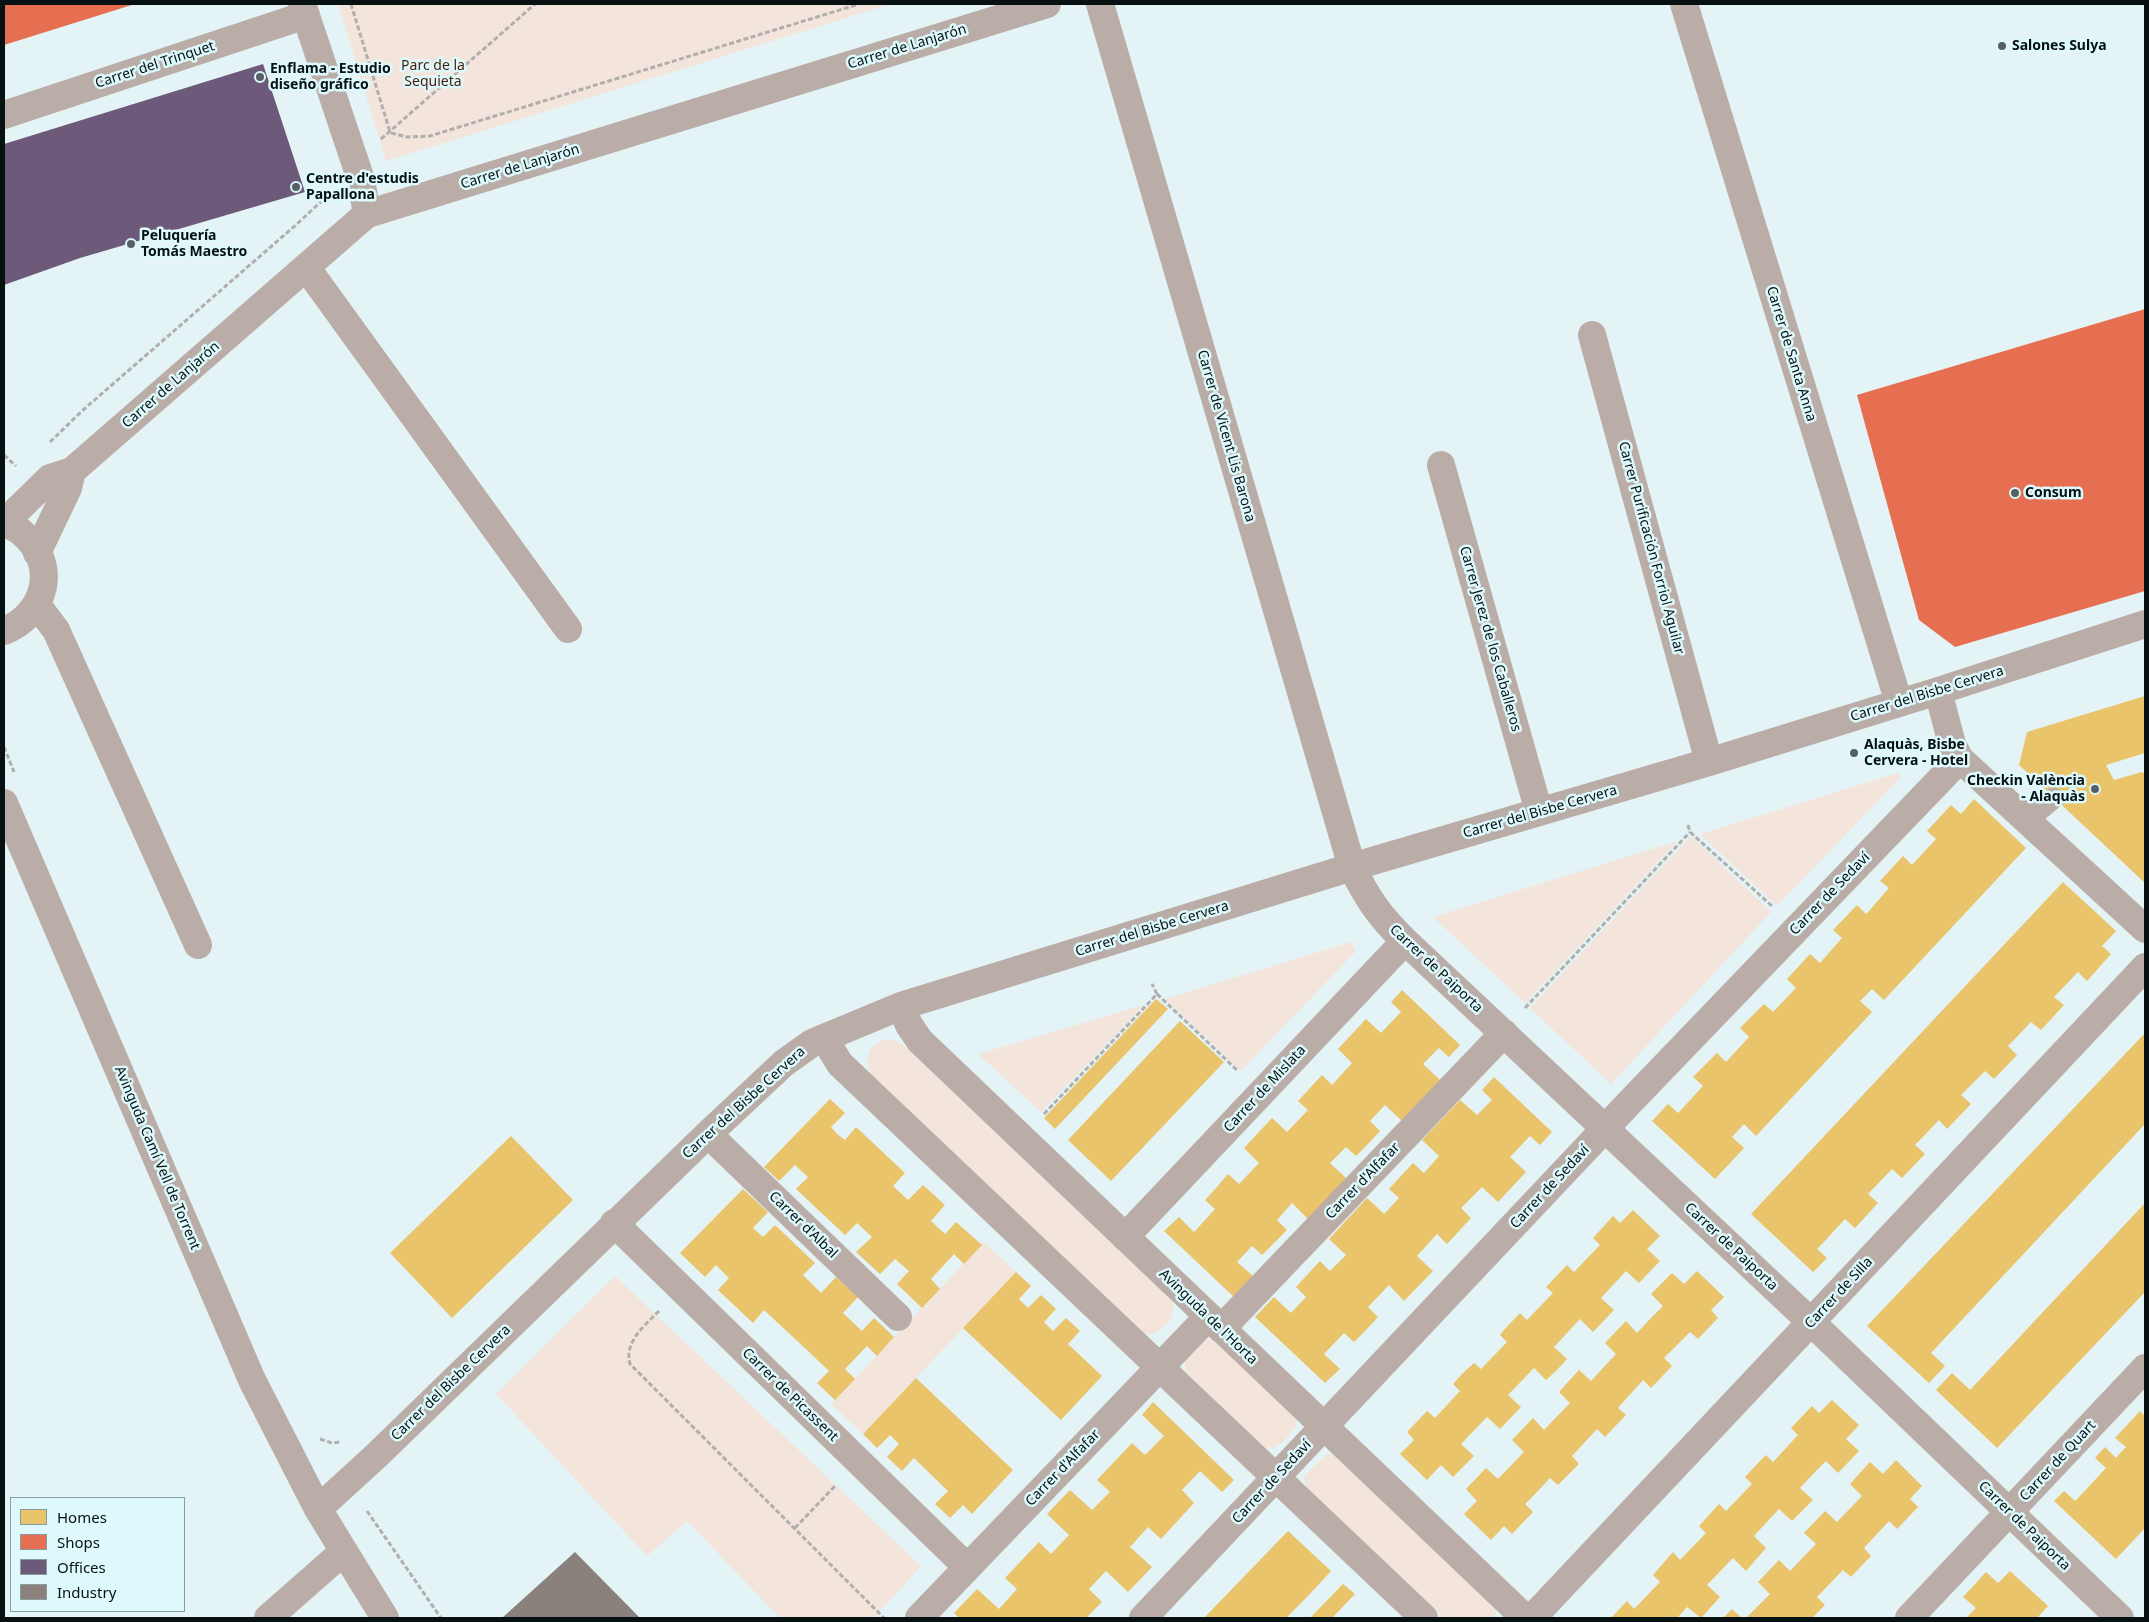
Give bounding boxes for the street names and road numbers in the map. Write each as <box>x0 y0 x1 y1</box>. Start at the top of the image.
street label: Carrer de Lanjarón <box>846 21 968 73</box>
street label: Carrer del Trinquet <box>93 38 217 92</box>
street label: Carrer de Lanjarón <box>459 141 581 193</box>
street label: Carrer de Santa Anna <box>1762 284 1820 424</box>
street label: Carrer de Lanjarón <box>119 338 223 432</box>
street label: Carrer de Vicent Lis Barona <box>1193 348 1259 524</box>
street label: Carrer Purificación Forriol Aguilar <box>1614 440 1688 656</box>
street label: Carrer Jerez de los Caballeros <box>1455 544 1525 734</box>
street label: Carrer del Bisbe Cervera <box>1848 663 2006 725</box>
street label: Carrer del Bisbe Cervera <box>1461 782 1619 842</box>
street label: Carrer de Sedaví <box>1786 849 1874 939</box>
street label: Carrer del Bisbe Cervera <box>1073 898 1231 960</box>
street label: Carrer de Paiporta <box>1386 922 1486 1016</box>
street label: Carrer de Mislata <box>1220 1042 1310 1136</box>
street label: Carrer del Bisbe Cervera <box>679 1043 809 1163</box>
street label: Avinguda Camí Vell de Torrent <box>111 1064 203 1252</box>
street label: Carrer d'Alfafar <box>1322 1139 1404 1223</box>
street label: Carrer de Sedaví <box>1507 1142 1593 1232</box>
street label: Carrer d'Albal <box>765 1188 841 1262</box>
street label: Carrer de Paiporta <box>1681 1200 1781 1294</box>
street label: Carrer de Silla <box>1802 1254 1876 1332</box>
street label: Avinguda de l'Horta <box>1155 1266 1261 1368</box>
street label: Carrer del Bisbe Cervera <box>388 1322 514 1444</box>
street label: Carrer de Picassent <box>738 1345 842 1445</box>
street label: Carrer de Quart <box>2016 1417 2100 1505</box>
street label: Carrer d'Alfafar <box>1022 1426 1104 1510</box>
street label: Carrer de Sedaví <box>1229 1437 1315 1527</box>
street label: Carrer de Paiporta <box>1975 1478 2073 1574</box>

